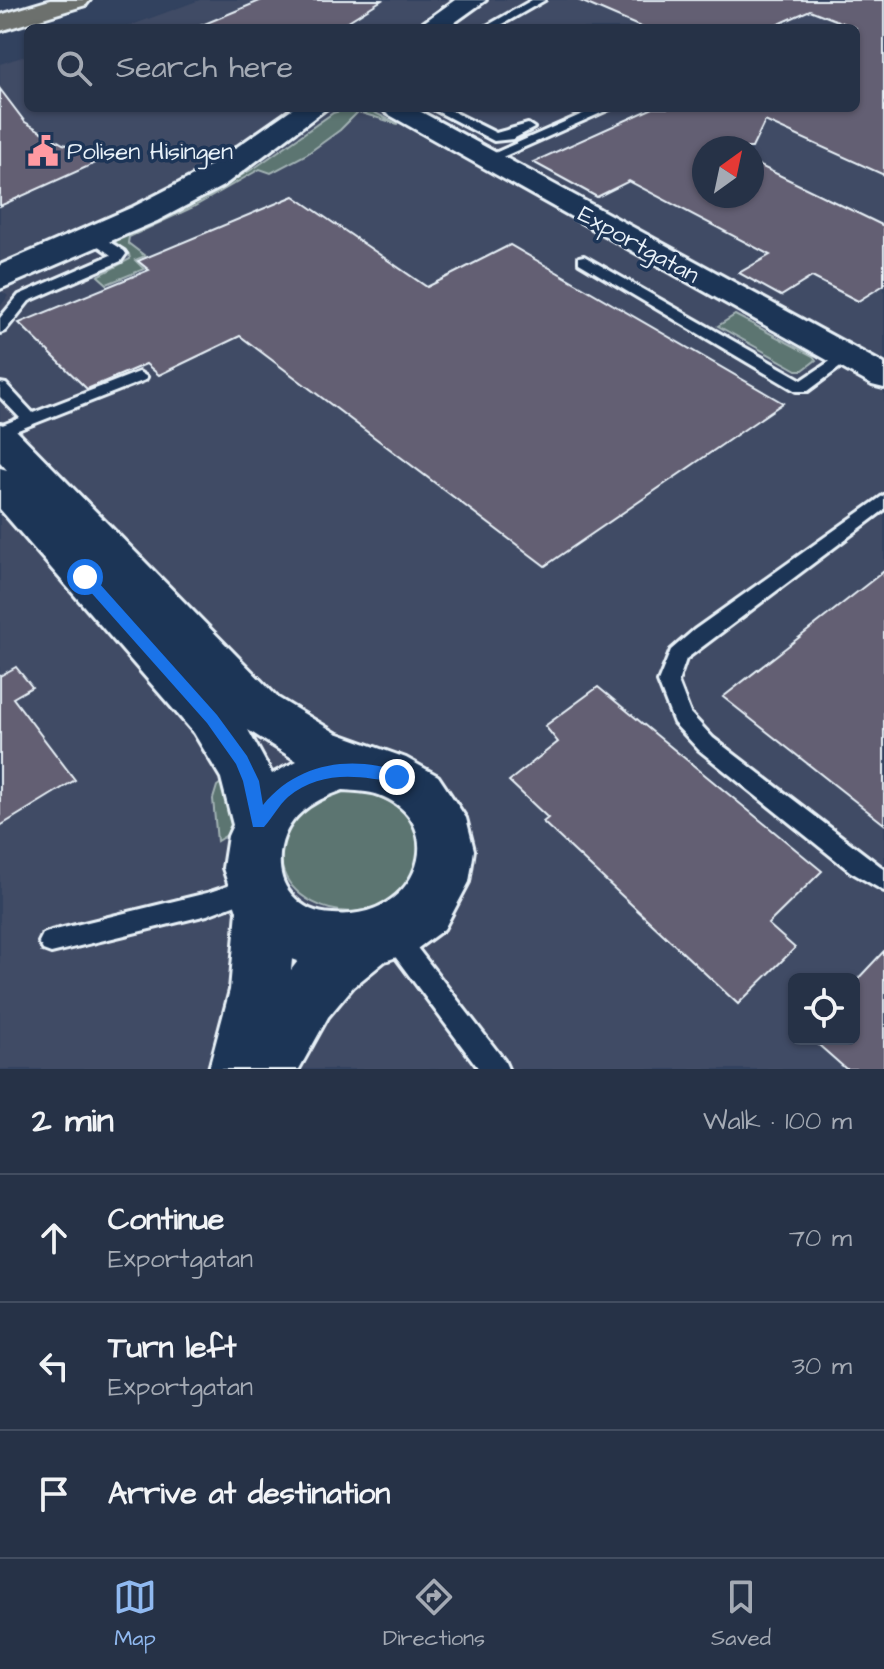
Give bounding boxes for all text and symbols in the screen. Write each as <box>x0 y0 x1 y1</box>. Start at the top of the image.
search box <box>24 24 860 112</box>
icon: search <box>52 46 96 90</box>
text: Search here <box>116 47 293 89</box>
public building icon: Polisen Hisingen <box>26 134 60 168</box>
place label: Polisen Hisingen <box>67 135 233 170</box>
north arrow <box>692 136 764 208</box>
street label: Exportgatan <box>571 198 705 293</box>
route start <box>67 559 103 595</box>
route end <box>379 759 415 795</box>
map controls <box>788 973 860 1045</box>
button: locate <box>788 973 860 1045</box>
text: 2 min <box>32 1097 114 1145</box>
text: Walk · 100 m <box>703 1103 852 1139</box>
text: Continue <box>108 1199 224 1241</box>
icon: ahead <box>32 1216 76 1260</box>
text: 70 m <box>789 1220 852 1256</box>
text: Exportgatan <box>108 1241 253 1277</box>
text: Turn left <box>108 1327 236 1369</box>
icon: left <box>32 1344 76 1388</box>
text: 30 m <box>792 1348 852 1384</box>
text: Exportgatan <box>108 1369 253 1405</box>
icon: arrive <box>32 1472 76 1516</box>
text: Arrive at destination <box>108 1473 390 1515</box>
tab: Map <box>113 1575 157 1654</box>
tab: Directions <box>383 1575 485 1654</box>
tab: Saved <box>711 1575 771 1654</box>

